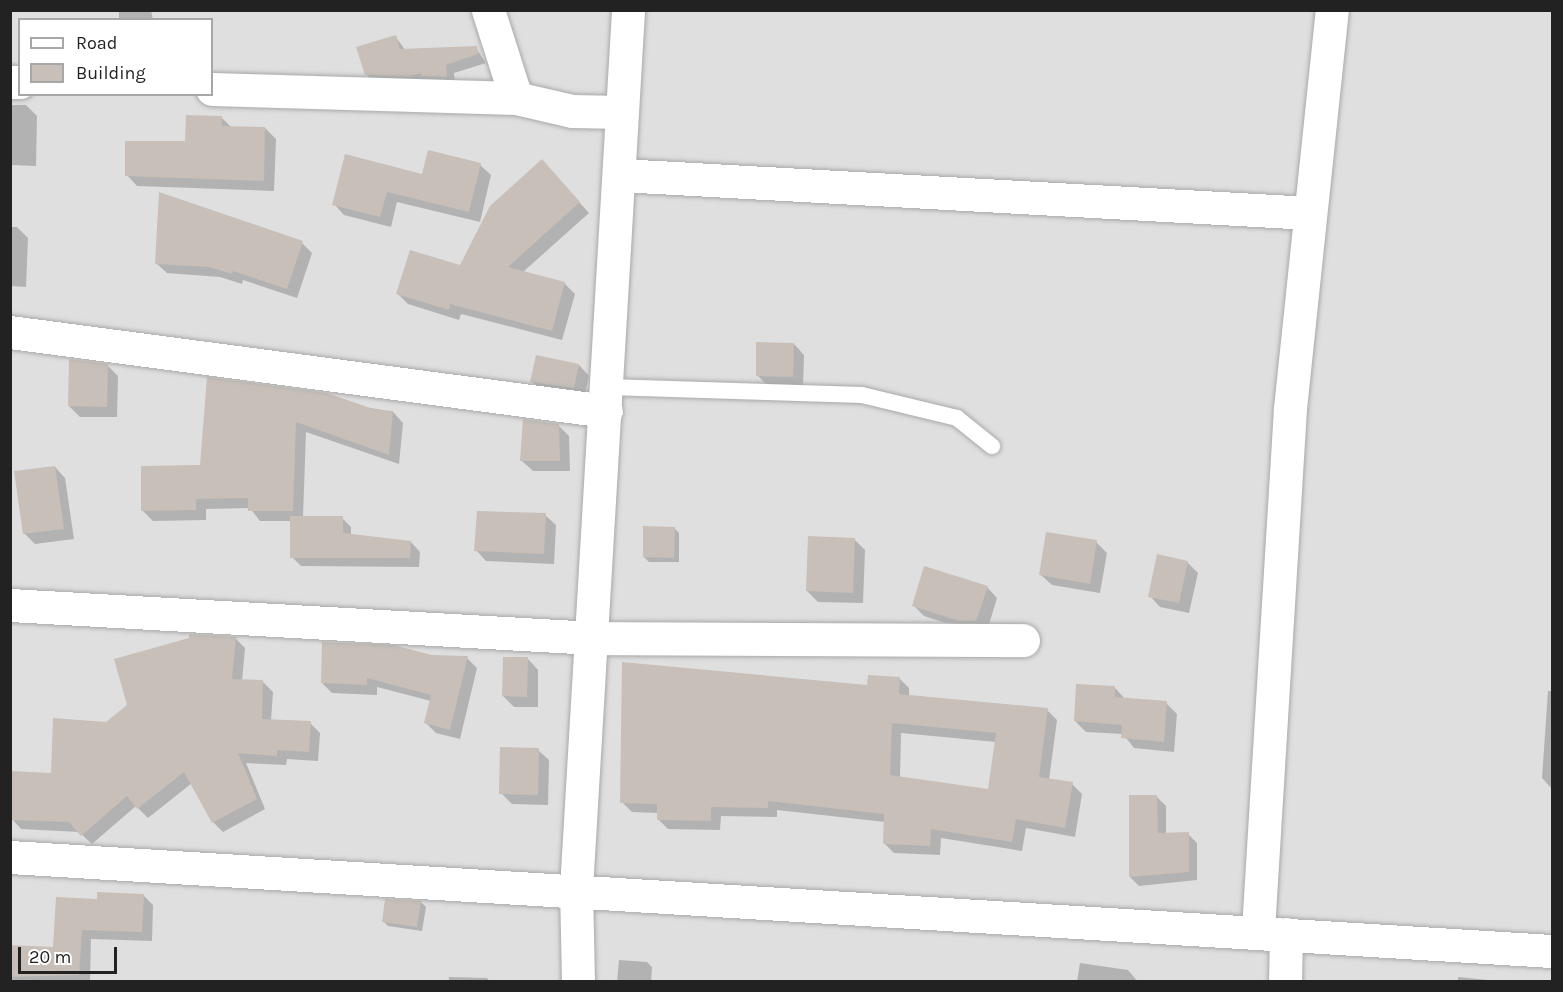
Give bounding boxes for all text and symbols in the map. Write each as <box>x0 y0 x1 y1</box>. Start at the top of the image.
legend <box>18 18 213 96</box>
text: Road <box>76 32 117 54</box>
text: Building <box>76 62 146 84</box>
scale bar <box>21 935 120 973</box>
text: 20 m <box>29 946 71 968</box>

